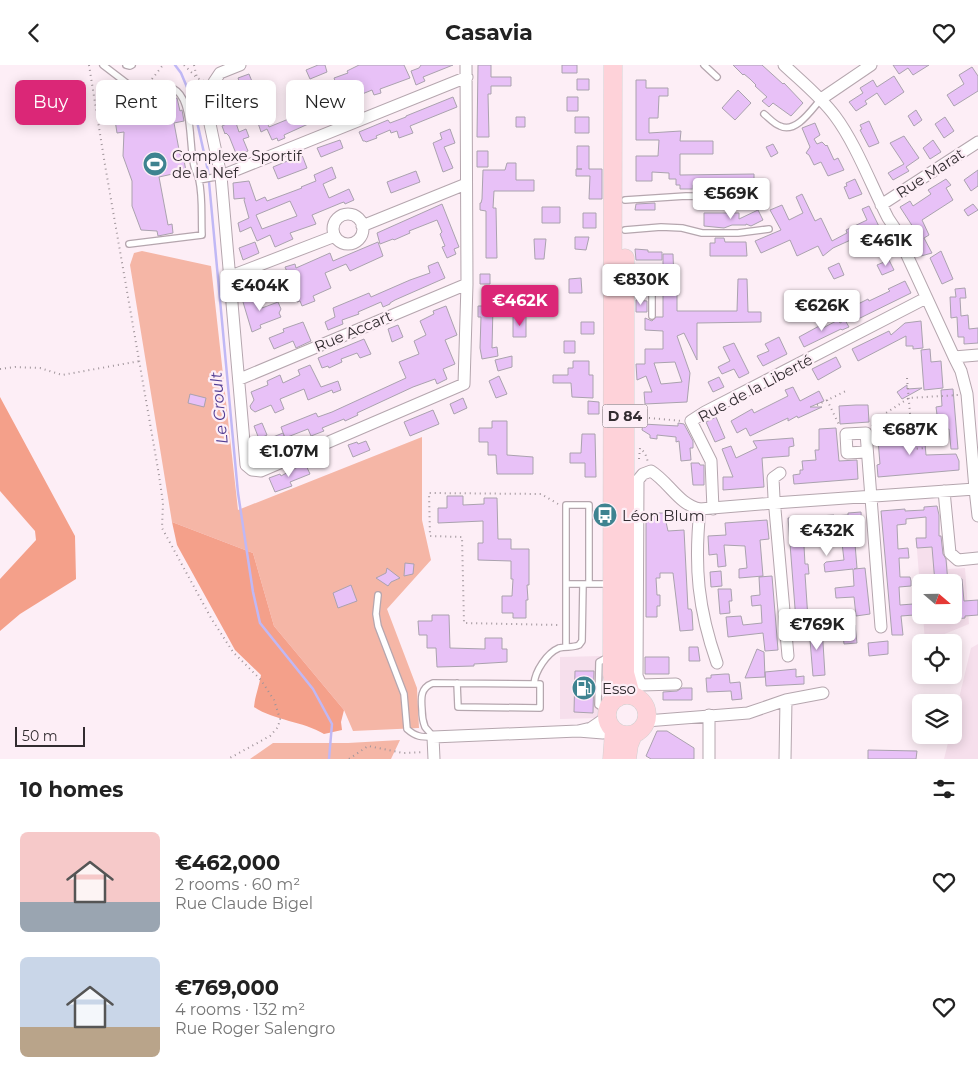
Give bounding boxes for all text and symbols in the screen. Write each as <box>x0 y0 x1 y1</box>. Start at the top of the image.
icon: back <box>20 19 48 47</box>
text: Casavia <box>445 19 533 46</box>
icon: heart <box>930 19 958 47</box>
chip: Buy <box>15 80 86 125</box>
chip: Rent <box>96 80 176 125</box>
chip: Filters <box>186 80 276 125</box>
chip: New <box>286 80 364 125</box>
street label: Rue Marat <box>892 144 968 202</box>
place label: Complexe Sportif de la Nef <box>172 146 303 182</box>
sports icon: Complexe Sportif de la Nef <box>142 151 168 177</box>
pin: €569K <box>696 177 766 220</box>
text: €569K <box>704 184 758 203</box>
pin: €461K <box>851 225 921 267</box>
text: €461K <box>860 231 912 250</box>
pin: €830K <box>606 263 676 306</box>
pin: €404K <box>225 269 295 312</box>
text: €830K <box>613 270 669 289</box>
text: €404K <box>231 276 289 295</box>
pin: €462K <box>485 285 555 327</box>
pin: €626K <box>787 289 857 332</box>
text: €462K <box>492 291 548 310</box>
text: €626K <box>795 296 849 315</box>
street label: Rue Accart <box>311 306 395 356</box>
street label: Rue de la Liberté <box>694 350 816 426</box>
water label: Le Croult <box>206 371 232 445</box>
road number: D 84 <box>602 405 648 427</box>
pin: €687K <box>875 413 945 456</box>
text: €687K <box>882 420 938 439</box>
pin: €1.07M <box>248 435 330 478</box>
text: €1.07M <box>259 442 319 461</box>
bus stop icon: Léon Blum <box>592 502 618 528</box>
place label: Léon Blum <box>622 506 705 525</box>
pin: €432K <box>792 515 862 557</box>
text: €432K <box>800 521 854 540</box>
north arrow <box>912 574 962 624</box>
map controls <box>912 574 962 744</box>
pin: €769K <box>782 609 852 651</box>
text: €769K <box>790 615 844 634</box>
button: locate <box>912 634 962 684</box>
fuel station icon: Esso <box>571 675 597 701</box>
place label: Esso <box>602 679 636 698</box>
button: layers <box>912 694 962 744</box>
scale bar <box>15 724 85 747</box>
text: 50 m <box>22 727 58 745</box>
icon: filters <box>930 775 958 803</box>
text: 10 homes <box>20 777 123 802</box>
text: €462,000 <box>175 850 280 875</box>
icon: home <box>60 852 120 912</box>
icon: heart <box>930 868 958 896</box>
text: 2 rooms · 60 m² <box>175 875 300 894</box>
text: Rue Claude Bigel <box>175 894 313 913</box>
text: €769,000 <box>175 975 279 1000</box>
icon: home <box>60 977 120 1037</box>
icon: heart <box>930 993 958 1021</box>
text: 4 rooms · 132 m² <box>175 1000 305 1019</box>
text: Rue Roger Salengro <box>175 1019 335 1038</box>

